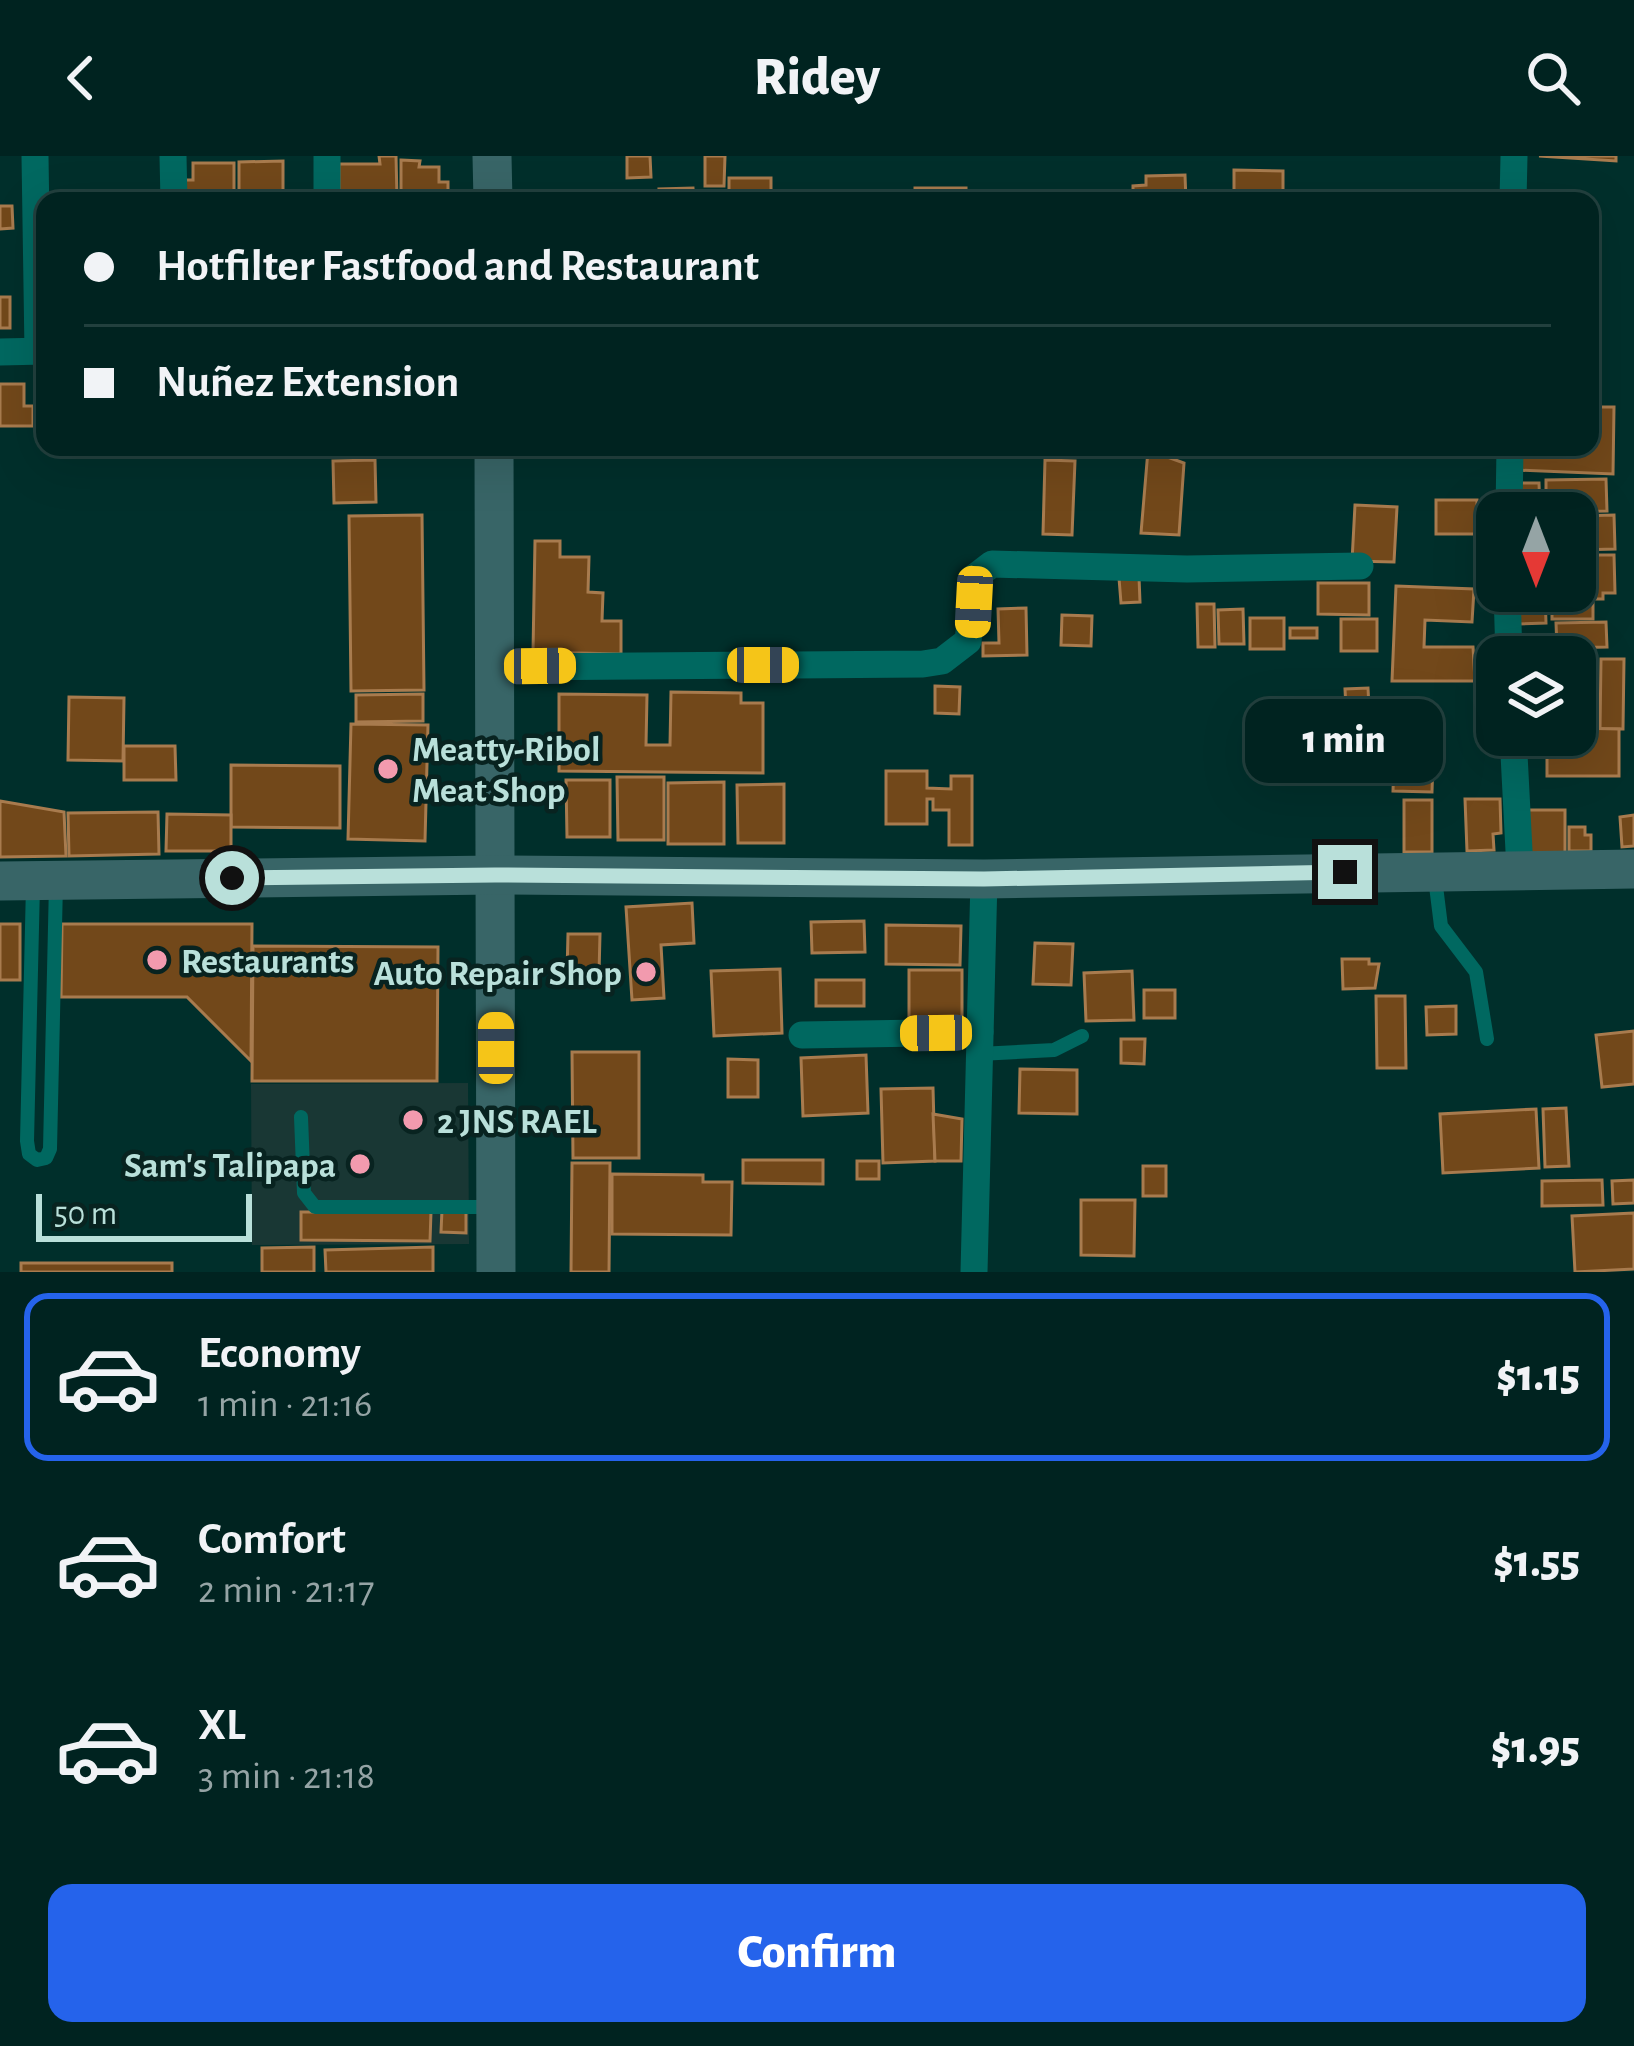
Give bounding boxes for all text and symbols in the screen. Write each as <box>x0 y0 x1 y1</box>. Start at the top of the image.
icon: back <box>48 45 114 111</box>
icon: search <box>1520 45 1586 111</box>
text: Ridey <box>754 51 880 105</box>
text: Hotfilter Fastfood and Restaurant <box>156 244 759 289</box>
text: Nuñez Extension <box>156 360 459 405</box>
north arrow <box>1476 492 1596 612</box>
map controls <box>1476 492 1596 756</box>
car <box>954 565 994 639</box>
button: layers <box>1476 636 1596 756</box>
car <box>504 647 576 685</box>
car <box>727 647 799 683</box>
callout: 1 min <box>1246 698 1444 782</box>
text: 1 min <box>1302 721 1386 760</box>
place label: Meatty-Ribol Meat Shop <box>412 732 600 809</box>
marker: Meatty-Ribol Meat Shop <box>375 756 401 782</box>
route end <box>1318 845 1372 899</box>
route start <box>205 851 259 905</box>
place label: Restaurants <box>181 944 354 980</box>
marker: Restaurants <box>144 947 170 973</box>
place label: Auto Repair Shop <box>373 956 622 992</box>
marker: Auto Repair Shop <box>633 959 659 985</box>
car <box>478 1012 514 1084</box>
car <box>900 1014 972 1052</box>
place label: 2 JNS RAEL <box>437 1104 597 1140</box>
marker: 2 JNS RAEL <box>400 1107 426 1133</box>
place label: Sam's Talipapa <box>124 1148 336 1184</box>
marker: Sam's Talipapa <box>347 1151 373 1177</box>
scale bar <box>36 1188 252 1241</box>
text: 50 m <box>54 1198 117 1231</box>
icon: car <box>54 1323 162 1431</box>
text: Economy <box>198 1331 361 1376</box>
text: $1.15 <box>1496 1354 1580 1399</box>
text: 1 min · 21:16 <box>198 1385 372 1424</box>
icon: car <box>54 1509 162 1617</box>
text: Comfort <box>198 1517 346 1562</box>
text: $1.55 <box>1493 1540 1580 1585</box>
text: 2 min · 21:17 <box>198 1571 375 1610</box>
icon: car <box>54 1695 162 1803</box>
text: XL <box>198 1703 246 1748</box>
text: $1.95 <box>1491 1726 1580 1771</box>
text: 3 min · 21:18 <box>198 1757 375 1796</box>
button: Confirm <box>48 1884 1586 2022</box>

